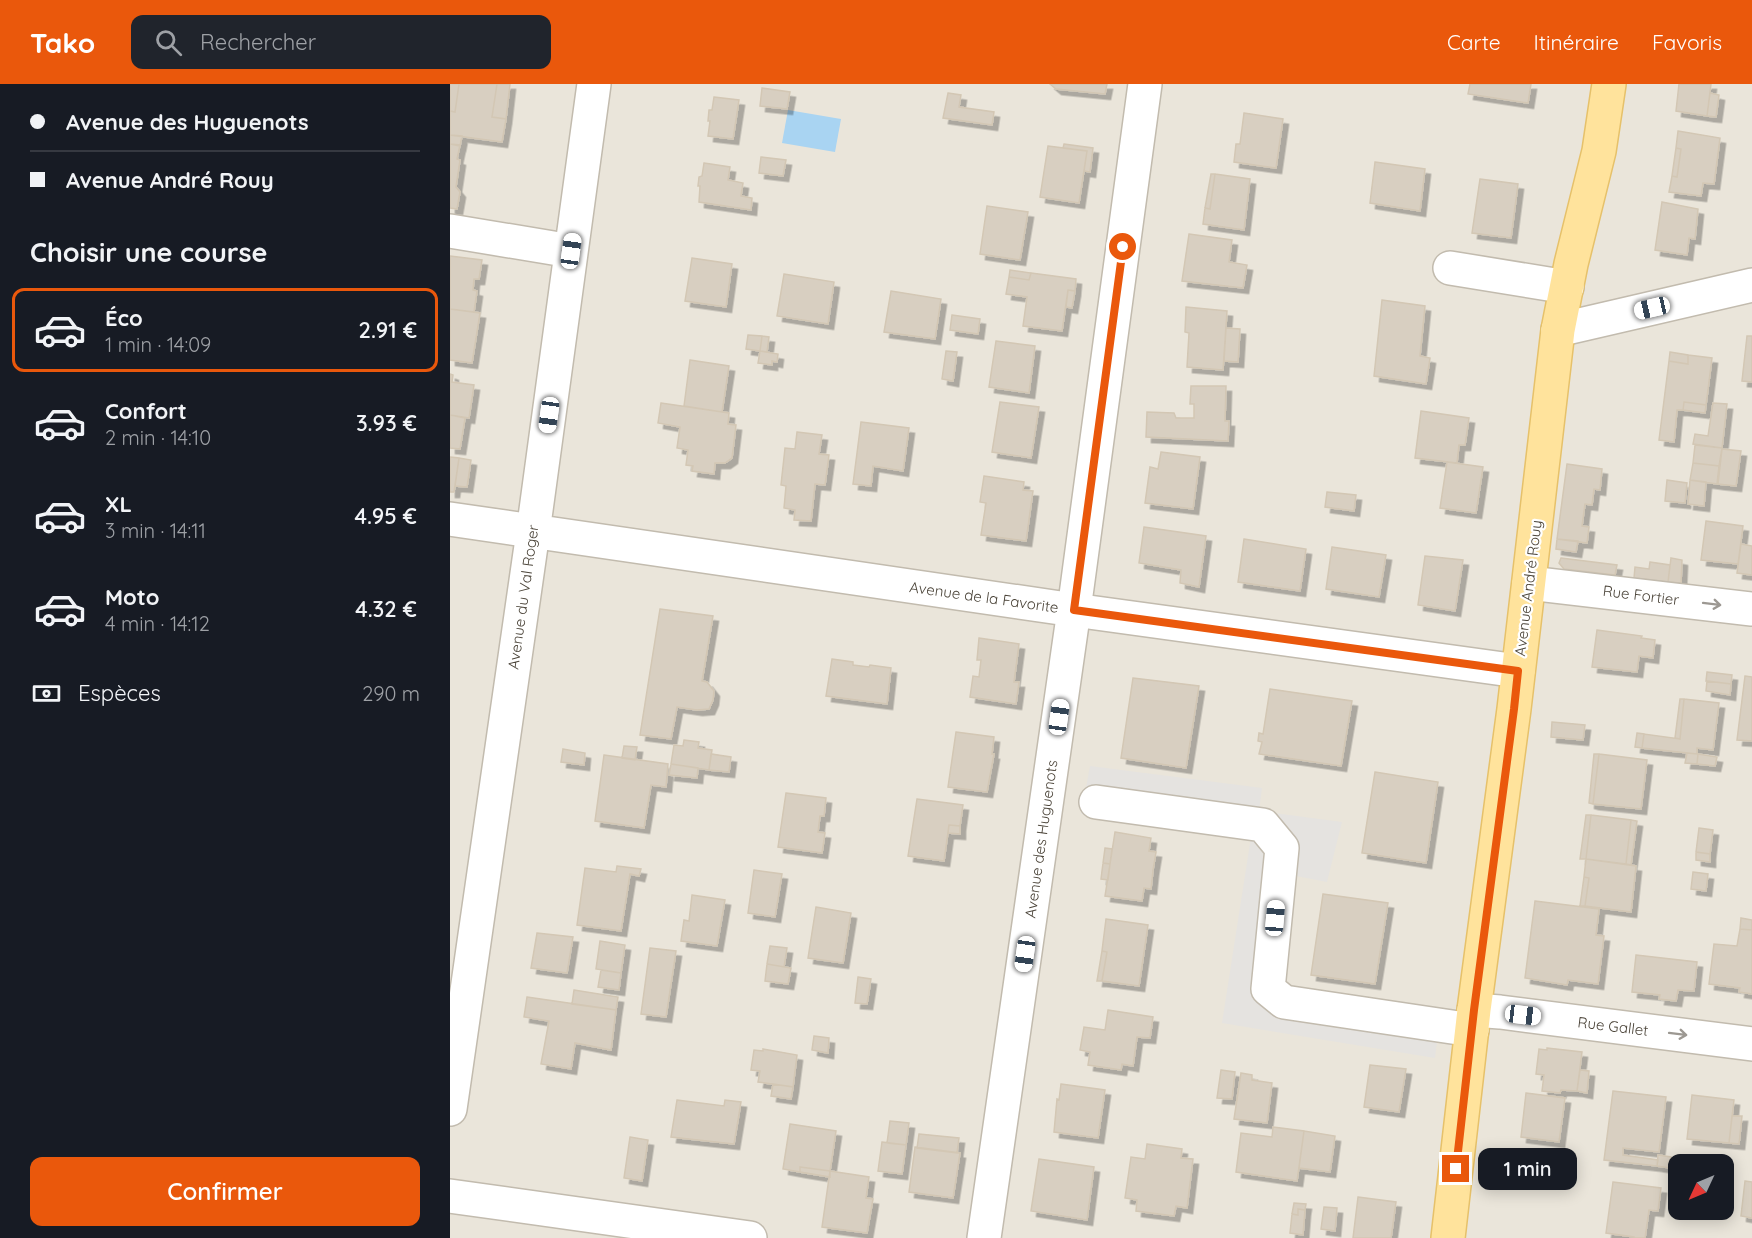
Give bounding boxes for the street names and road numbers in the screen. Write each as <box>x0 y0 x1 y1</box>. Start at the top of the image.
street label: Avenue André Rouy <box>1510 519 1546 657</box>
street label: Avenue du Val Roger <box>503 523 543 671</box>
street label: Avenue de la Favorite <box>908 577 1060 617</box>
street label: Rue Fortier <box>1602 581 1680 609</box>
street label: Avenue des Huguenots <box>1020 759 1062 919</box>
street label: Rue Gallet <box>1577 1012 1649 1040</box>

